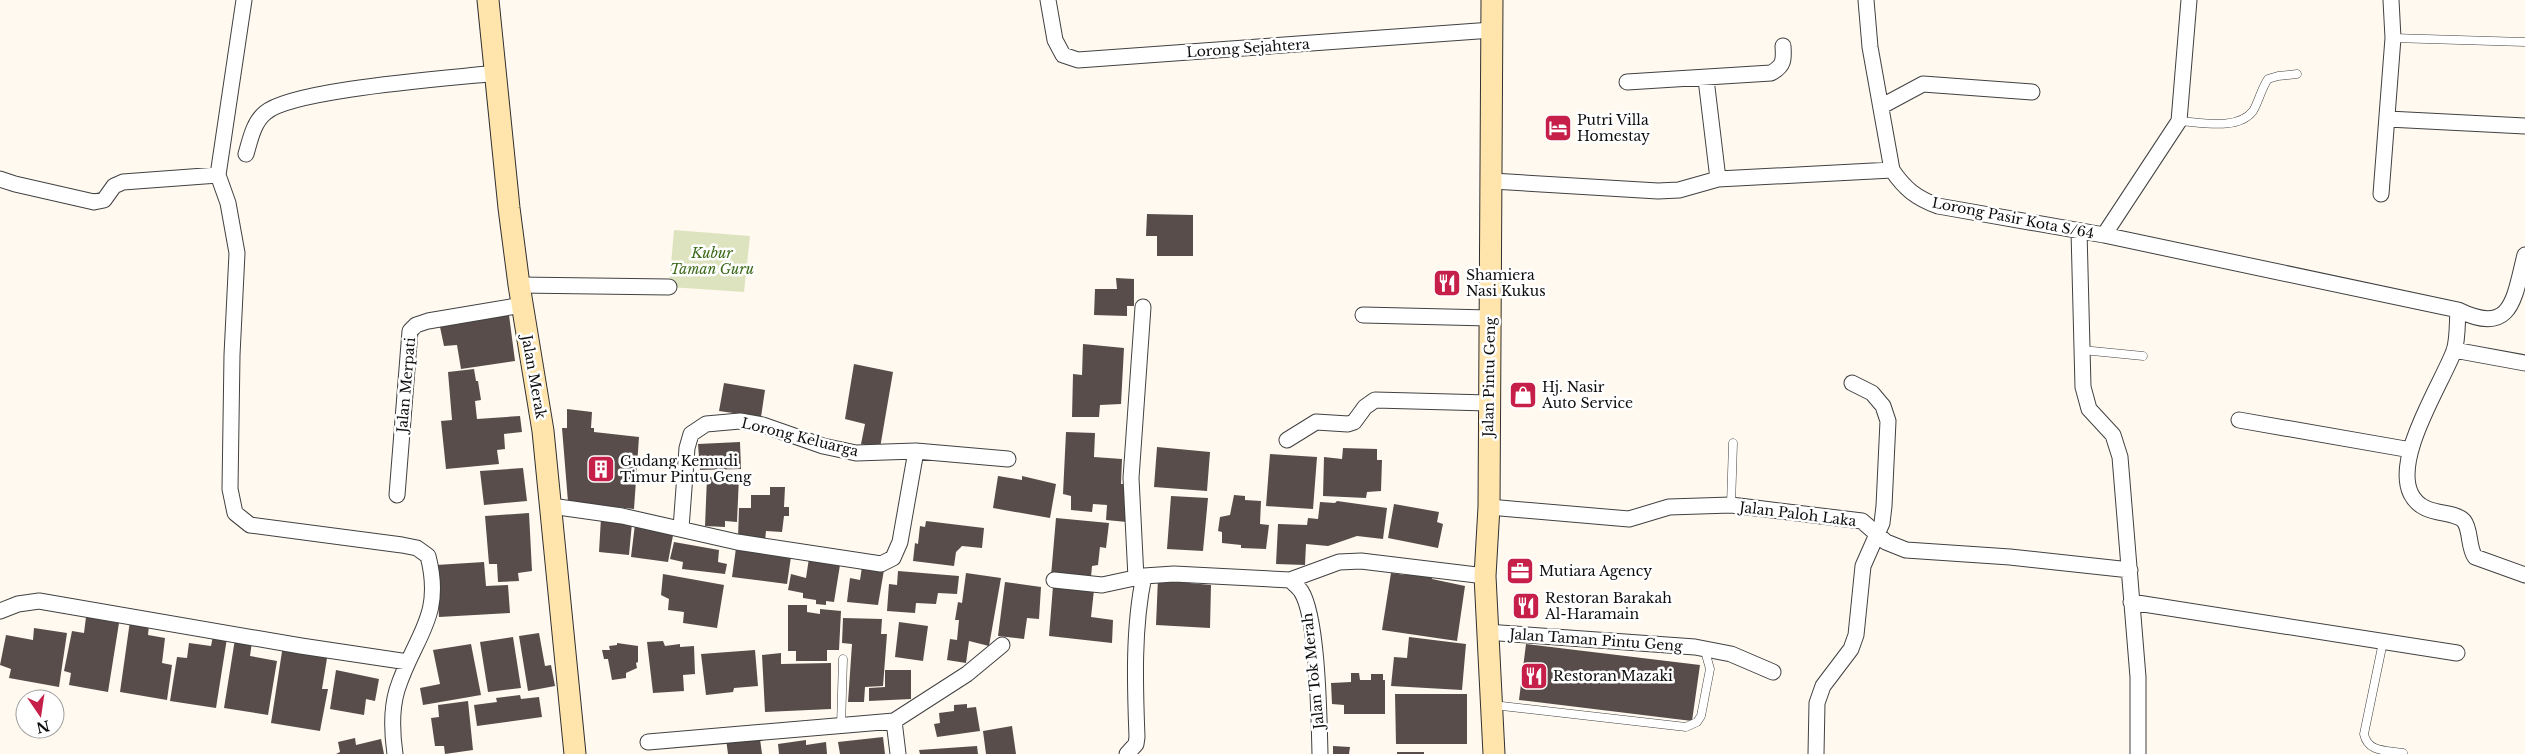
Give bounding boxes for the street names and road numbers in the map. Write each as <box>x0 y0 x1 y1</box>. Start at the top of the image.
street label: Lorong Sejahtera <box>1186 35 1310 61</box>
street label: Lorong Pasir Kota S/64 <box>1930 193 2096 243</box>
street label: Jalan Pintu Geng <box>1479 316 1499 439</box>
street label: Jalan Merak <box>517 332 550 421</box>
street label: Jalan Merpati <box>393 336 419 435</box>
street label: Lorong Keluarga <box>740 414 861 460</box>
street label: Jalan Paloh Laka <box>1737 498 1858 530</box>
street label: Jalan Tok Merah <box>1298 612 1328 732</box>
street label: Jalan Taman Pintu Geng <box>1507 625 1684 655</box>

